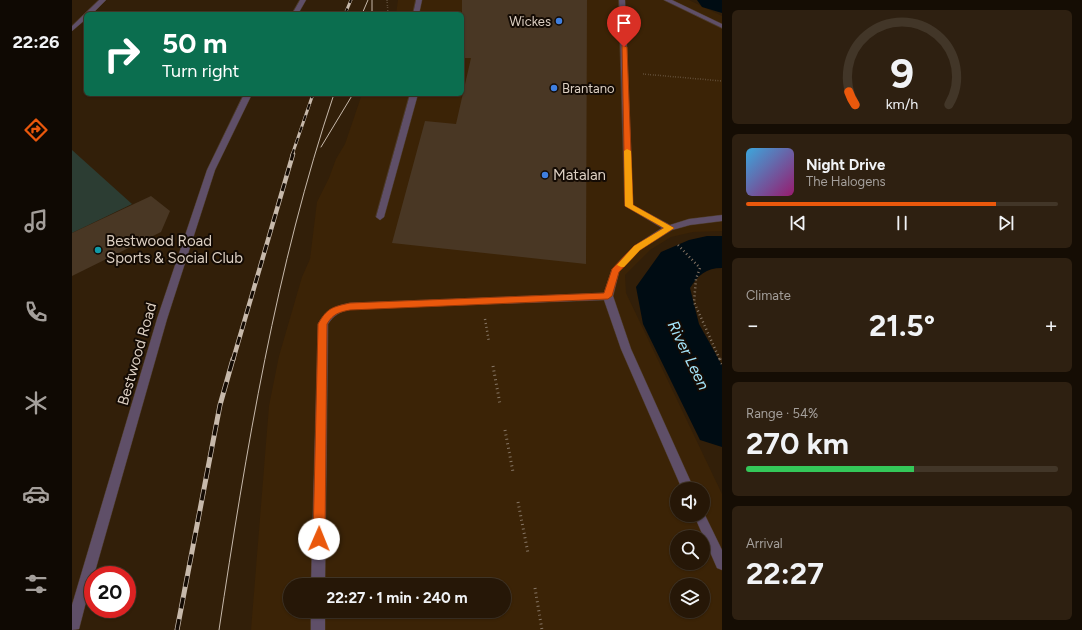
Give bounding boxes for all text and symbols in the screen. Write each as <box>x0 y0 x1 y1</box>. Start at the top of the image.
pin <box>607 6 641 47</box>
icon: arrive <box>613 12 635 34</box>
place label: Wickes <box>509 14 551 29</box>
marker: Wickes <box>554 16 564 26</box>
text: 50 m <box>162 26 228 60</box>
icon: right <box>96 28 148 80</box>
text: 22:26 <box>12 31 60 53</box>
text: 9 <box>890 48 914 98</box>
text: Turn right <box>162 60 239 82</box>
place label: Brantano <box>562 81 615 96</box>
marker: Brantano <box>549 83 559 93</box>
text: km/h <box>886 95 918 113</box>
icon: directions <box>22 116 50 144</box>
text: Night Drive <box>806 156 885 174</box>
place label: Matalan <box>553 166 606 184</box>
marker: Matalan <box>540 170 550 180</box>
text: The Halogens <box>806 174 886 189</box>
icon: music <box>22 207 50 235</box>
icon: previous <box>787 212 809 234</box>
icon: pause <box>891 212 913 234</box>
icon: next <box>995 212 1017 234</box>
place label: Bestwood Road Sports & Social Club <box>106 232 243 267</box>
marker: Bestwood Road Sports & Social Club <box>93 245 103 255</box>
text: Climate <box>746 288 791 303</box>
icon: phone <box>22 298 50 326</box>
street label: Bestwood Road <box>114 301 160 407</box>
text: 21.5° <box>869 307 935 344</box>
text: − <box>746 312 760 339</box>
text: + <box>1044 312 1058 339</box>
water label: River Leen <box>664 317 714 393</box>
icon: climate <box>22 389 50 417</box>
text: Range · 54% <box>746 406 818 421</box>
text: 270 km <box>746 425 849 462</box>
icon: car <box>22 480 50 508</box>
map controls <box>670 482 710 618</box>
button: sound <box>670 482 710 522</box>
position arrow <box>298 518 340 560</box>
button: search <box>670 530 710 570</box>
text: Arrival <box>746 536 783 551</box>
text: 22:27 <box>746 555 824 592</box>
speed limit sign: 20 <box>84 566 136 618</box>
icon: filters <box>22 570 50 598</box>
button: layers <box>670 578 710 618</box>
text: 22:27 · 1 min · 240 m <box>327 589 467 607</box>

